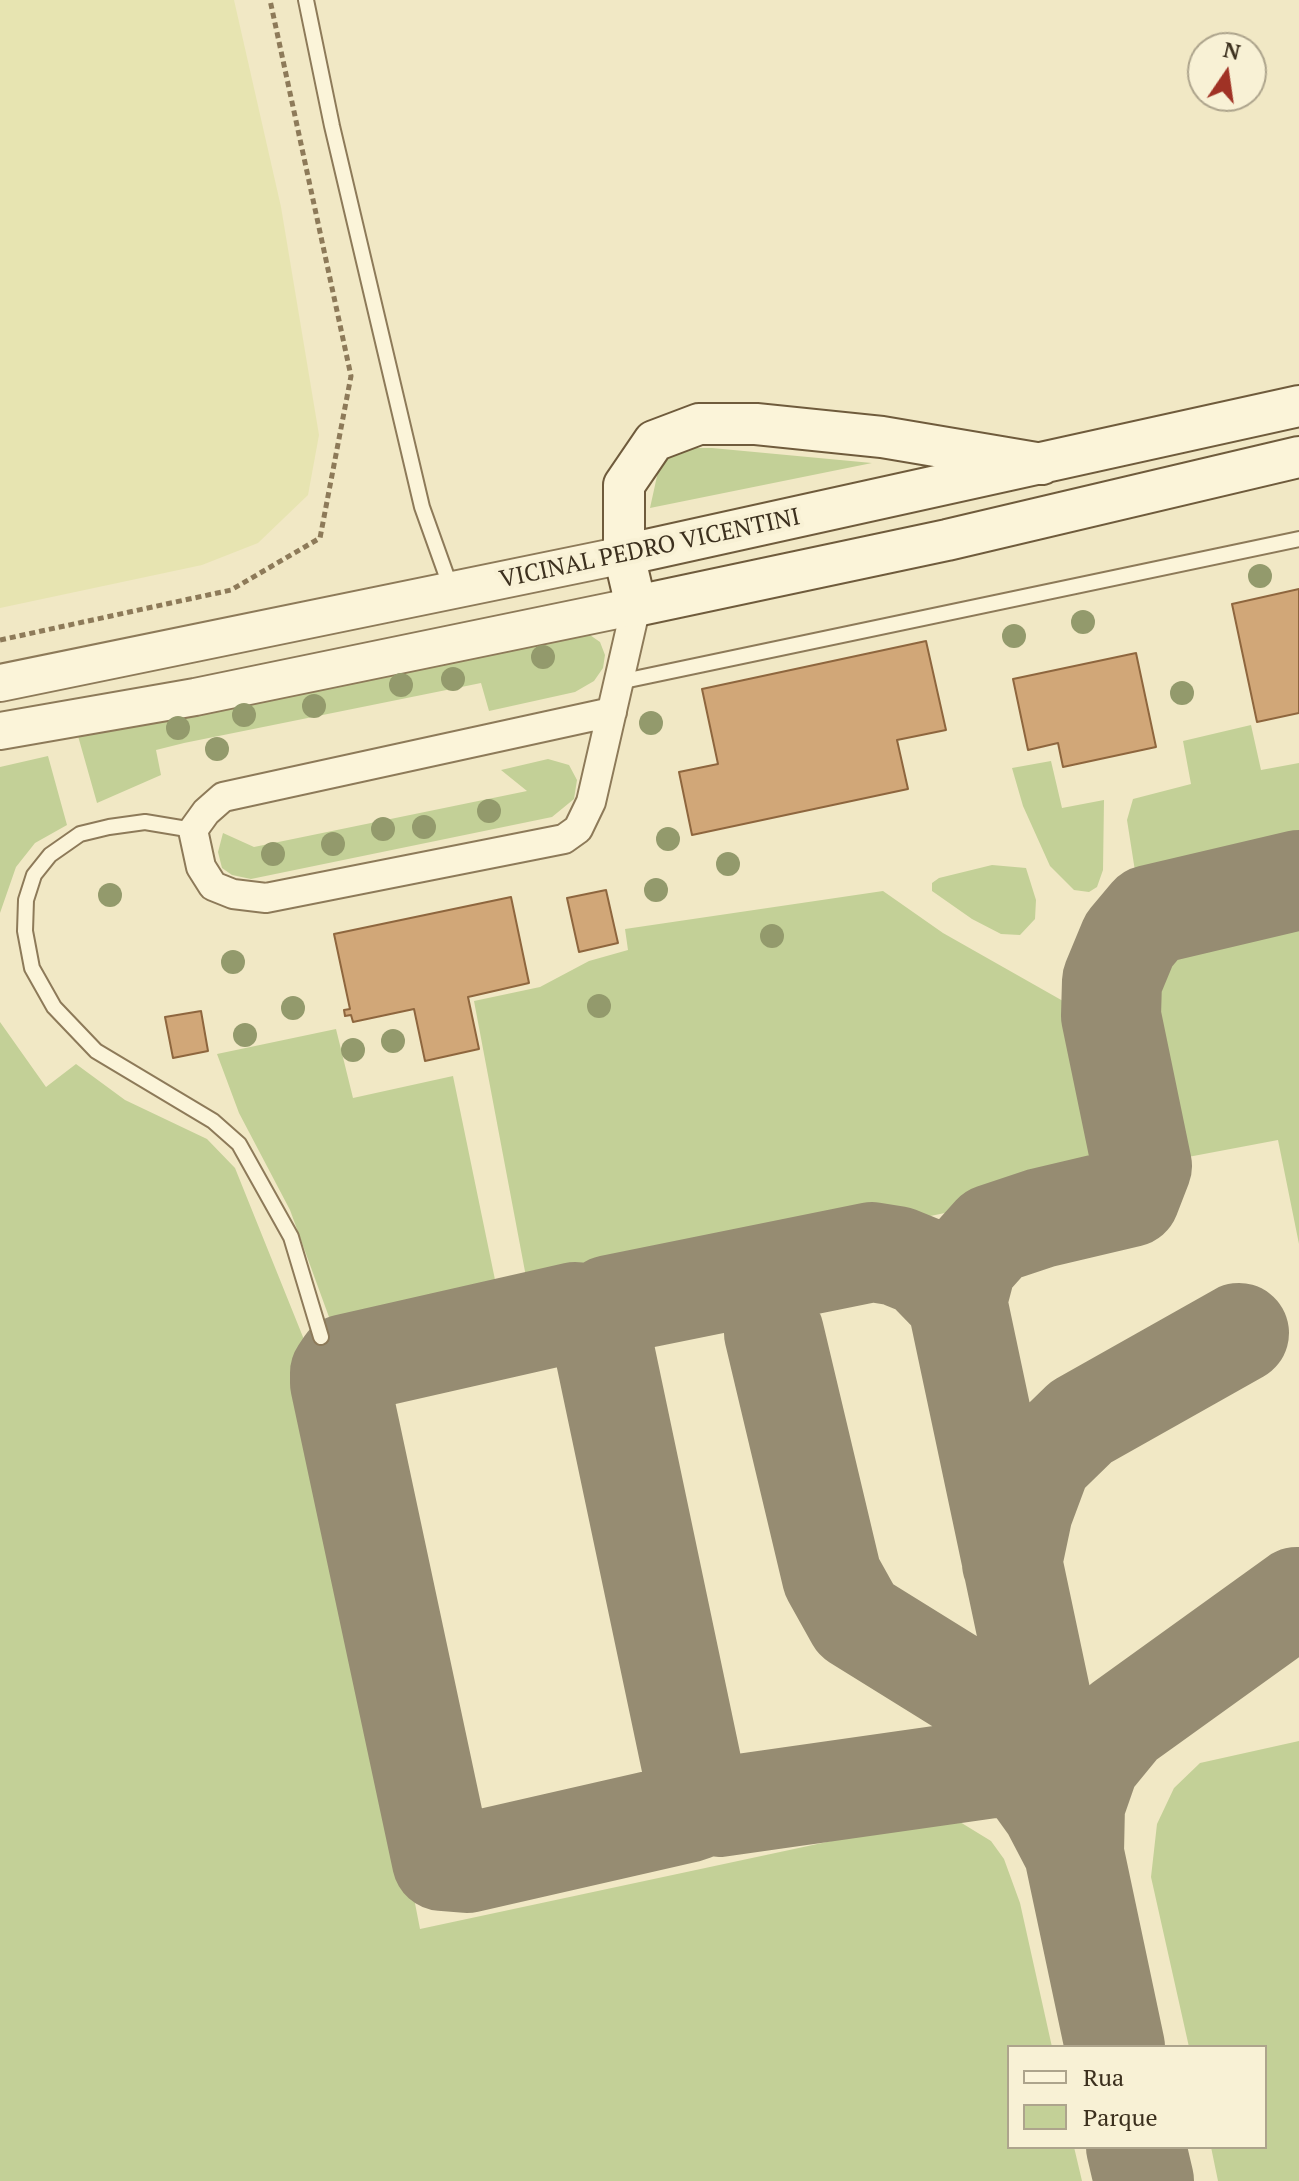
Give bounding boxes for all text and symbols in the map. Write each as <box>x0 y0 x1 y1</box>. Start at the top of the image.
north arrow <box>1187 32 1267 112</box>
text: N <box>1221 34 1243 66</box>
street label: VICINAL PEDRO VICENTINI <box>497 503 803 595</box>
legend <box>1007 2045 1267 2149</box>
text: Rua <box>1083 2061 1124 2093</box>
text: Parque <box>1083 2101 1158 2133</box>

